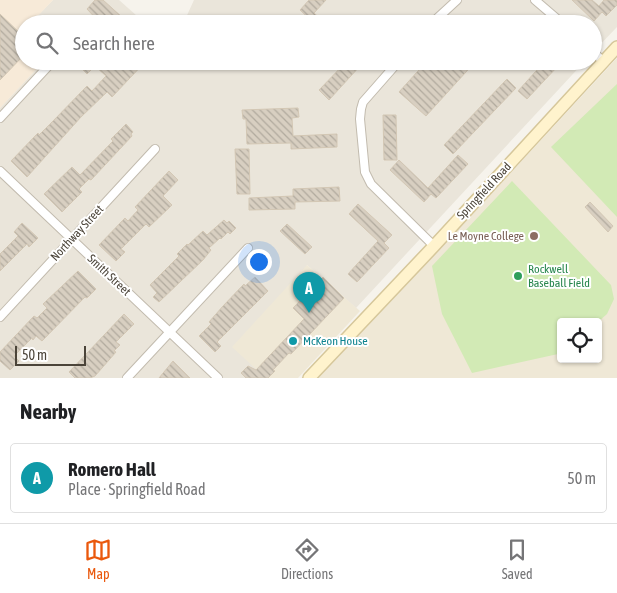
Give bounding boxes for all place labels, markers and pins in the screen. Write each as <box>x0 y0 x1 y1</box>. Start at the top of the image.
place label: Le Moyne College <box>448 229 524 243</box>
marker: Le Moyne College <box>528 230 540 242</box>
place label: Rockwell Baseball Field <box>528 262 590 290</box>
marker: Rockwell Baseball Field <box>512 270 524 282</box>
pin: A <box>293 272 325 313</box>
place label: McKeon House <box>303 334 368 348</box>
marker: McKeon House <box>287 335 299 347</box>

